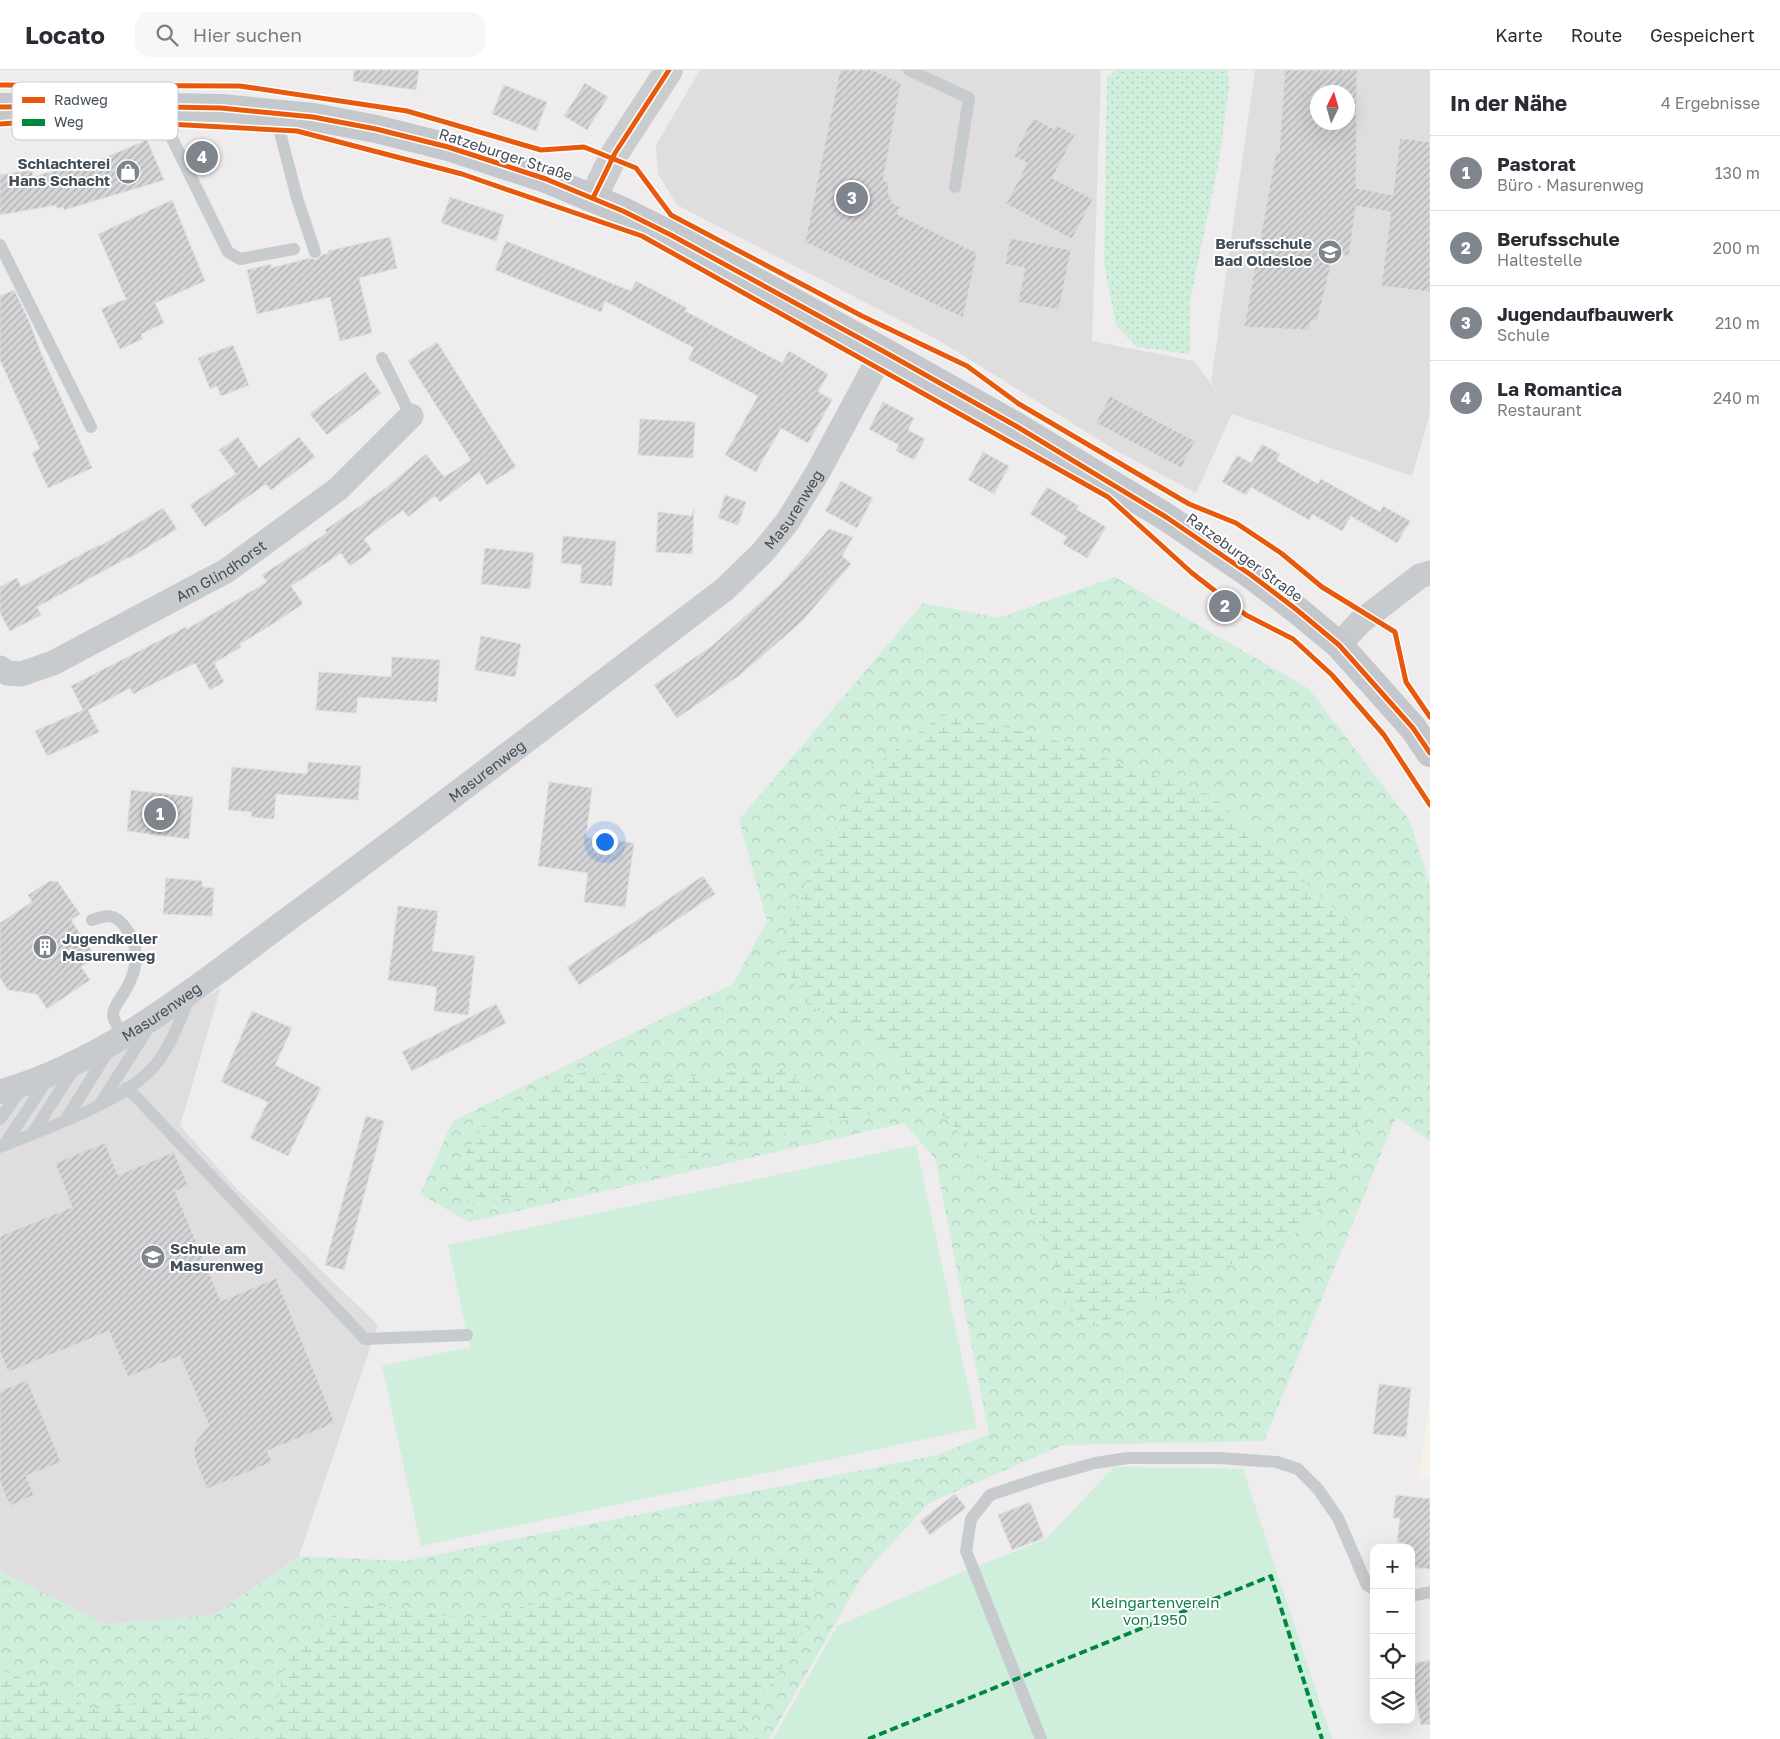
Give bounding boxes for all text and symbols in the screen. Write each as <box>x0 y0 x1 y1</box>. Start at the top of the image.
search box <box>135 12 485 57</box>
text: Locato <box>25 20 105 49</box>
icon: search <box>153 21 181 49</box>
text: Hier suchen <box>193 23 302 46</box>
text: Karte <box>1495 24 1543 46</box>
text: Route <box>1571 24 1622 46</box>
text: Gespeichert <box>1650 24 1755 46</box>
legend <box>12 82 178 140</box>
north arrow <box>1310 85 1355 130</box>
text: In der Nähe <box>1450 90 1567 116</box>
text: Radweg <box>54 91 108 108</box>
text: 4 Ergebnisse <box>1661 93 1760 113</box>
text: Weg <box>54 113 84 130</box>
street label: Ratzeburger Straße <box>437 124 575 184</box>
pin: 4 <box>186 138 218 176</box>
text: Pastorat <box>1497 152 1576 175</box>
place label: Schlachterei Hans Schacht <box>9 154 110 189</box>
shop icon: Schlachterei Hans Schacht <box>115 159 141 185</box>
text: 1 <box>1462 163 1470 183</box>
text: 130 m <box>1715 163 1760 183</box>
text: Büro · Masurenweg <box>1497 175 1644 195</box>
pin: 3 <box>836 179 868 217</box>
text: Berufsschule <box>1497 227 1620 250</box>
place label: Berufsschule Bad Oldesloe <box>1214 234 1312 269</box>
text: 2 <box>1461 238 1471 258</box>
text: 200 m <box>1713 238 1760 258</box>
school or university icon: Berufsschule Bad Oldesloe <box>1317 239 1343 265</box>
text: Haltestelle <box>1497 250 1582 270</box>
text: Jugendaufbauwerk <box>1497 302 1674 325</box>
text: 3 <box>1461 313 1471 333</box>
text: 210 m <box>1715 313 1760 333</box>
text: Schule <box>1497 325 1550 345</box>
text: La Romantica <box>1497 377 1622 400</box>
text: 4 <box>1461 388 1471 408</box>
text: 240 m <box>1713 388 1760 408</box>
text: Restaurant <box>1497 400 1582 420</box>
street label: Masurenweg <box>760 466 826 553</box>
street label: Ratzeburger Straße <box>1183 509 1307 605</box>
street label: Am Glindhorst <box>172 536 269 605</box>
pin: 2 <box>1209 587 1241 625</box>
street label: Masurenweg <box>445 736 529 806</box>
pin: 1 <box>144 795 176 833</box>
your location <box>592 829 618 855</box>
place label: Jugendkeller Masurenweg <box>62 929 158 964</box>
building icon: Jugendkeller Masurenweg <box>32 934 58 960</box>
street label: Masurenweg <box>118 978 204 1044</box>
place label: Schule am Masurenweg <box>170 1239 263 1274</box>
school or university icon: Schule am Masurenweg <box>140 1244 166 1270</box>
map controls <box>1370 1544 1415 1724</box>
button: + <box>1370 1544 1415 1589</box>
button: − <box>1370 1589 1415 1634</box>
park label: Kleingartenverein von 1950 <box>1091 1593 1219 1628</box>
button: locate <box>1370 1634 1415 1679</box>
button: layers <box>1370 1679 1415 1724</box>

